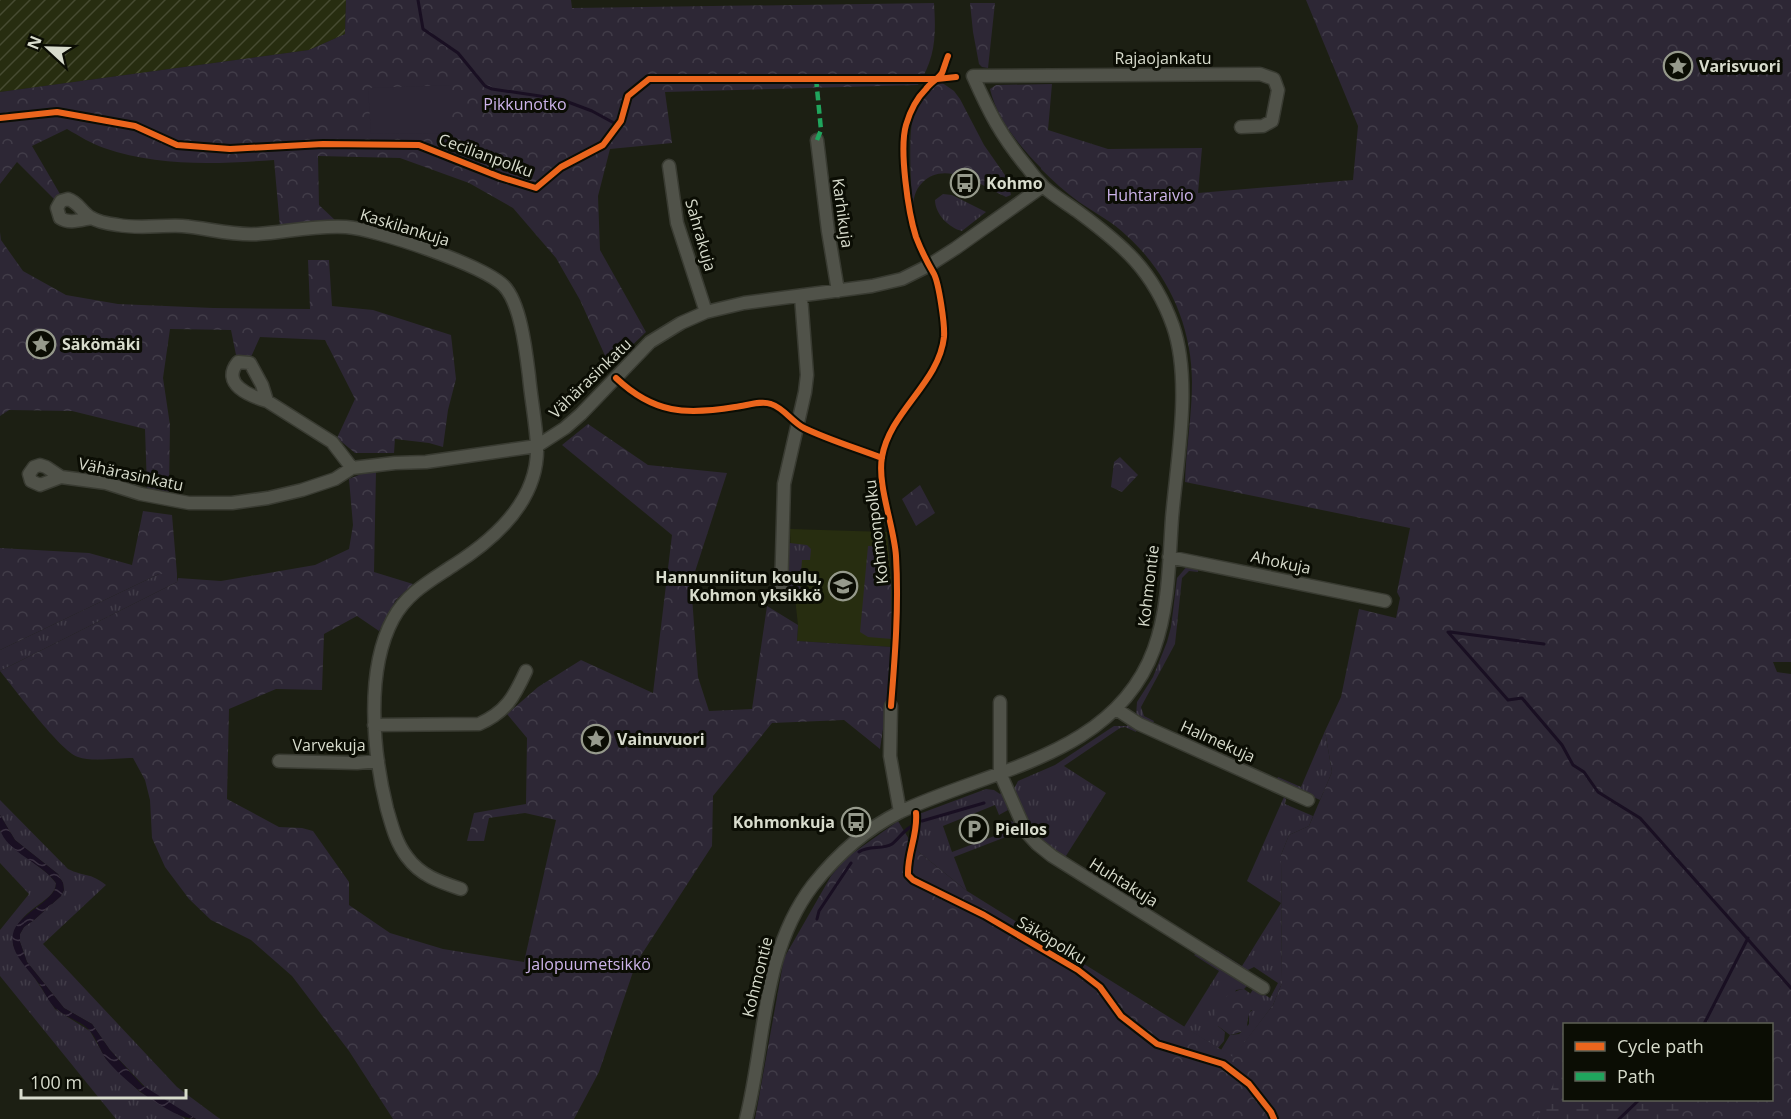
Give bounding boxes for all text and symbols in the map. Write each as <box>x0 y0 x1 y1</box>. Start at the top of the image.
north arrow <box>18 18 78 78</box>
text: N <box>21 32 47 53</box>
street label: Rajaojankatu <box>1115 47 1211 69</box>
place icon: Varisvuori <box>1662 50 1694 82</box>
place label: Varisvuori <box>1699 55 1781 77</box>
park label: Pikkunotko <box>483 93 567 115</box>
street label: Cecilianpolku <box>436 128 536 182</box>
bus stop icon: Kohmo <box>949 167 981 199</box>
place label: Kohmo <box>986 172 1043 194</box>
street label: Karhikuja <box>827 177 859 249</box>
park label: Huhtaraivio <box>1106 184 1194 206</box>
street label: Sahrakuja <box>680 196 722 274</box>
street label: Kaskilankuja <box>357 203 453 251</box>
place icon: Säkömäki <box>25 328 57 360</box>
place label: Säkömäki <box>62 333 140 355</box>
street label: Vähärasinkatu <box>544 333 636 423</box>
street label: Vähärasinkatu <box>76 452 186 496</box>
street label: Kohmonpolku <box>859 478 893 586</box>
street label: Kohmontie <box>1132 544 1164 628</box>
street label: Ahokuja <box>1249 545 1313 579</box>
place label: Hannunniitun koulu, Kohmon yksikkö <box>655 566 822 606</box>
school or university icon: Hannunniitun koulu, Kohmon yksikkö <box>827 570 859 602</box>
street label: Halmekuja <box>1177 715 1259 767</box>
place icon: Vainuvuori <box>580 723 612 755</box>
place label: Vainuvuori <box>617 728 705 750</box>
street label: Varvekuja <box>292 734 366 756</box>
bus stop icon: Kohmonkuja <box>840 806 872 838</box>
place label: Kohmonkuja <box>733 811 835 833</box>
parking icon: Piellos <box>958 813 990 845</box>
place label: Piellos <box>995 818 1047 840</box>
street label: Huhtakuja <box>1085 852 1163 912</box>
street label: Säköpolku <box>1013 911 1091 969</box>
street label: Kohmontie <box>736 934 778 1020</box>
park label: Jalopuumetsikkö <box>525 953 651 975</box>
legend <box>1563 1023 1773 1101</box>
text: Cycle path <box>1617 1034 1704 1058</box>
scale bar <box>21 1062 186 1100</box>
text: Path <box>1617 1064 1655 1088</box>
text: 100 m <box>30 1070 82 1094</box>

